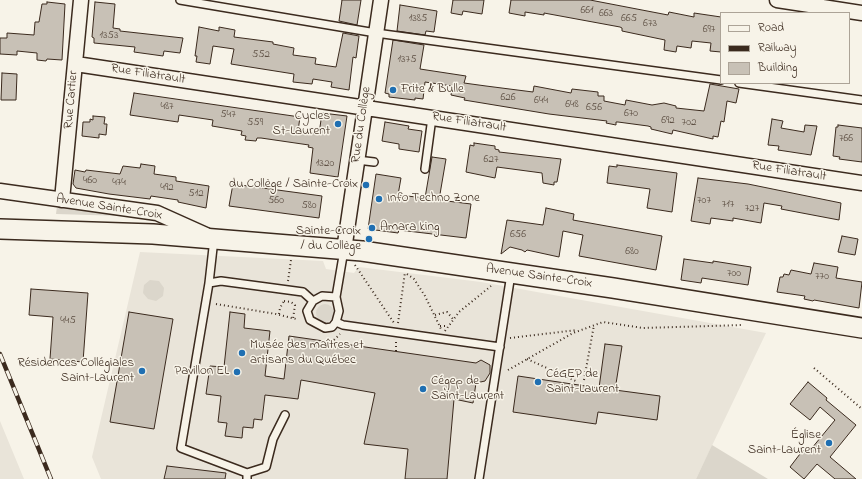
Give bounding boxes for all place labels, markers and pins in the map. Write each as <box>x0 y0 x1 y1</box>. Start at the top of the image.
place label: Frite & Bulle <box>401 82 464 98</box>
marker: Frite & Bulle <box>388 85 398 95</box>
place label: Cycles St-Laurent <box>273 109 330 140</box>
marker: Cycles St-Laurent <box>333 119 343 129</box>
place label: du Collège / Sainte-Croix <box>229 177 358 193</box>
marker: du Collège / Sainte-Croix <box>361 180 371 190</box>
place label: Info Techno Zone <box>387 191 480 207</box>
marker: Info Techno Zone <box>374 194 384 204</box>
place label: Amara king <box>380 220 440 236</box>
marker: Amara king <box>367 223 377 233</box>
place label: Sainte-Croix / du Collège <box>296 224 361 255</box>
marker: Sainte-Croix / du Collège <box>364 234 374 244</box>
place label: Musée des maîtres et artisans du Québec <box>250 338 364 369</box>
marker: Musée des maîtres et artisans du Québec <box>237 348 247 358</box>
place label: Résidences Collégiales Saint-Laurent <box>17 356 134 387</box>
place label: Pavillon EL <box>174 364 229 380</box>
marker: Résidences Collégiales Saint-Laurent <box>137 366 147 376</box>
marker: Pavillon EL <box>232 367 242 377</box>
place label: CéGEP de Saint-Laurent <box>546 367 619 398</box>
place label: Cégep de Saint-Laurent <box>431 374 504 405</box>
marker: CéGEP de Saint-Laurent <box>533 377 543 387</box>
marker: Cégep de Saint-Laurent <box>418 384 428 394</box>
place label: Église Saint-Laurent <box>748 428 821 459</box>
marker: Église Saint-Laurent <box>824 438 834 448</box>

